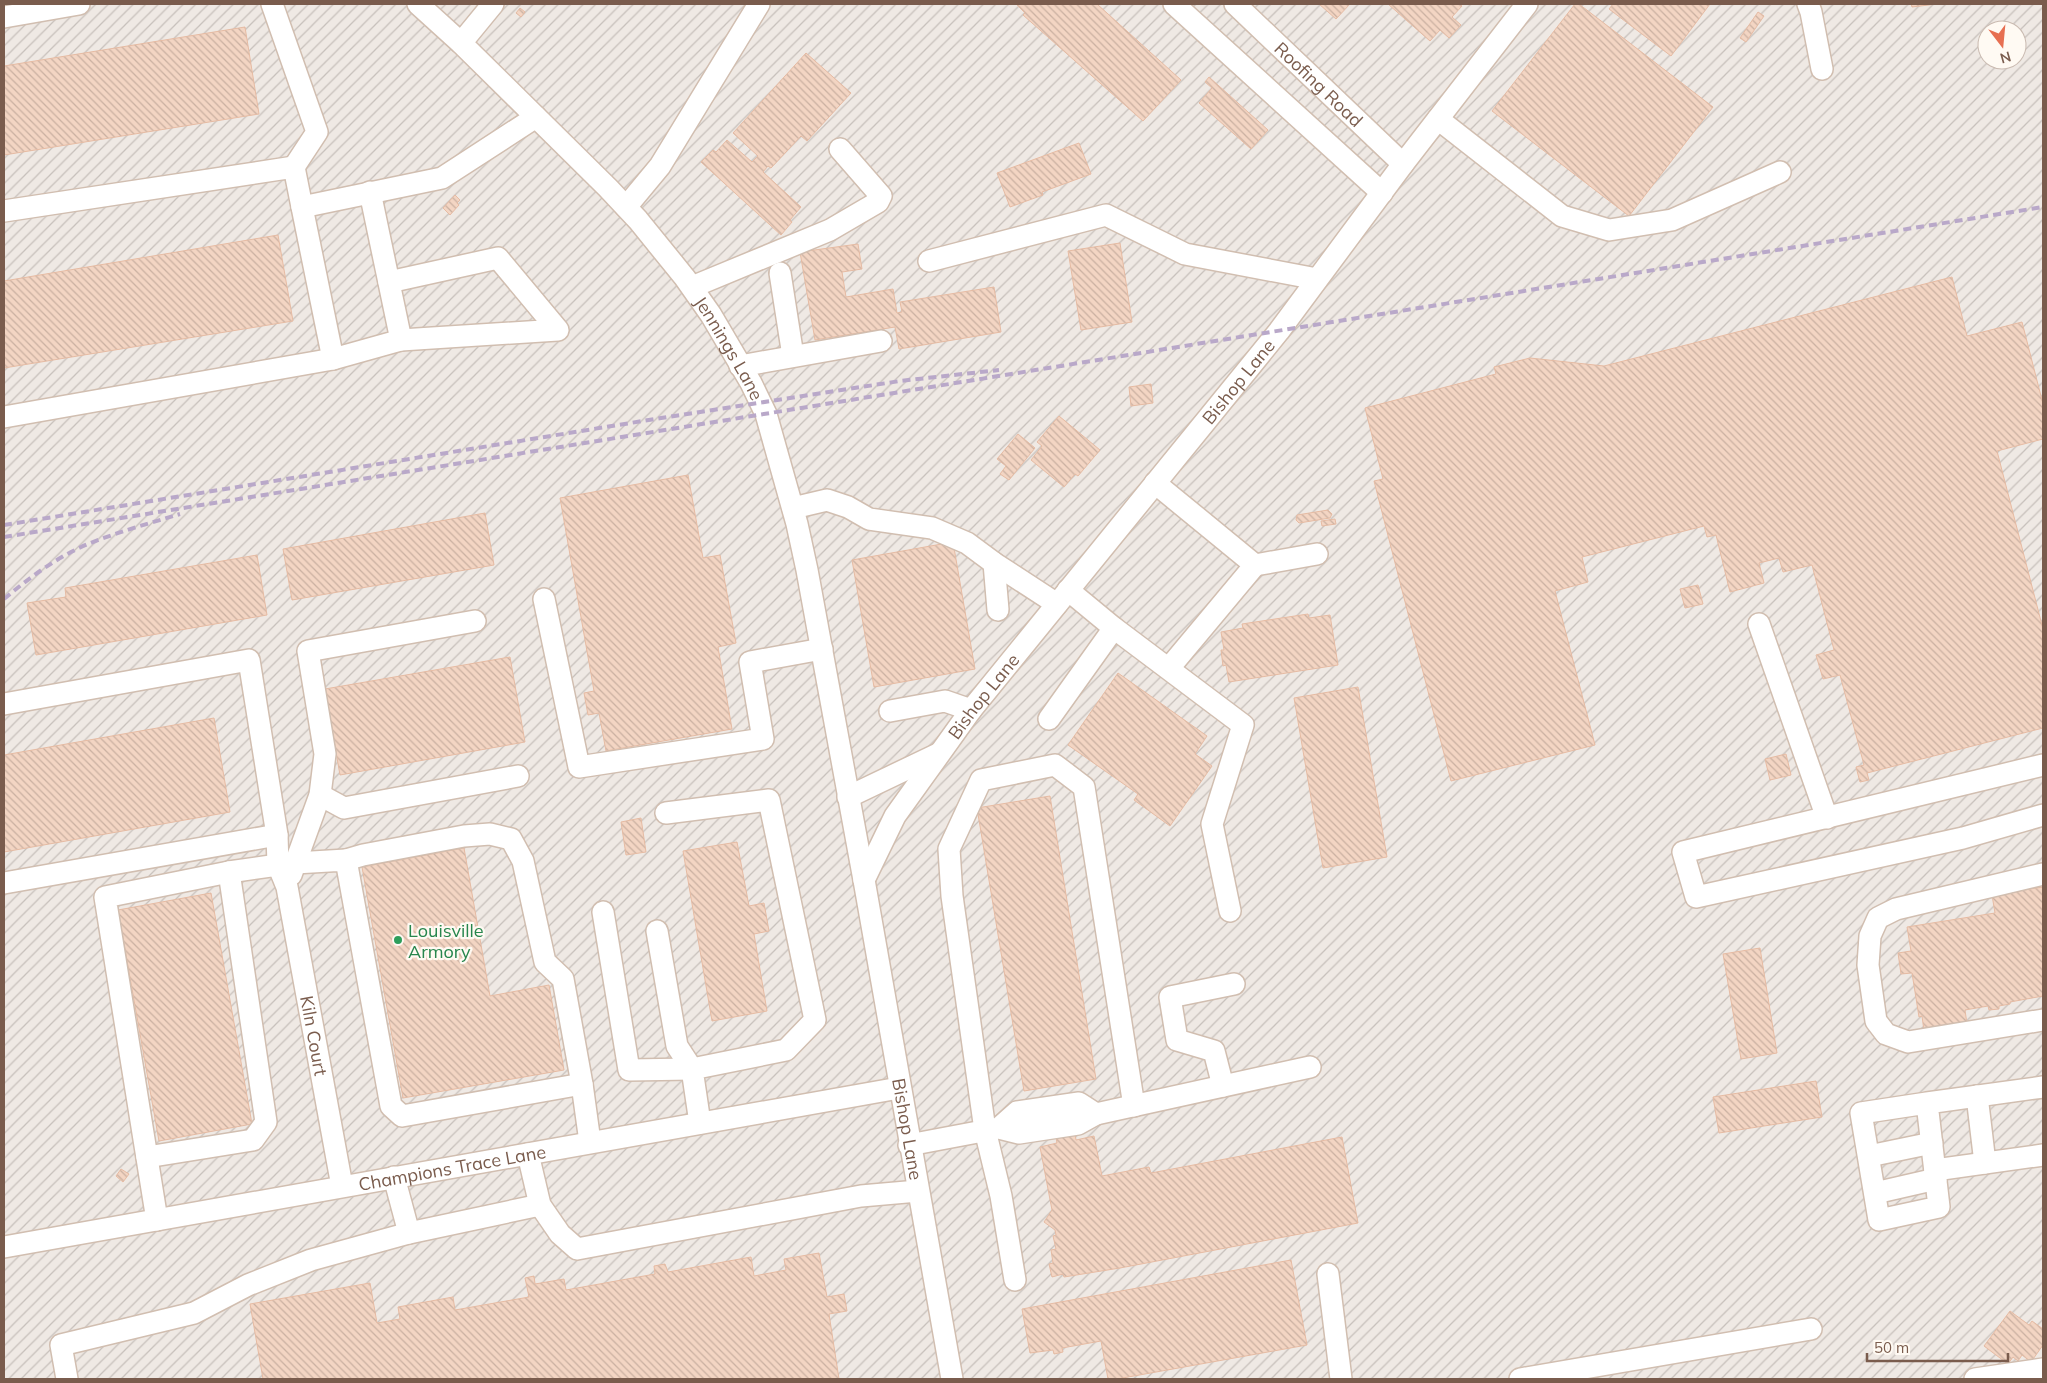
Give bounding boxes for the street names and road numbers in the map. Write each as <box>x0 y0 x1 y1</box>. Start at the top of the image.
street label: Roofing Road <box>1270 37 1368 131</box>
street label: Jennings Lane <box>690 291 769 404</box>
street label: Bishop Lane <box>1197 334 1279 429</box>
street label: Bishop Lane <box>942 649 1024 743</box>
street label: Kiln Court <box>296 994 333 1077</box>
street label: Bishop Lane <box>888 1076 928 1182</box>
street label: Champions Trace Lane <box>356 1139 548 1195</box>

